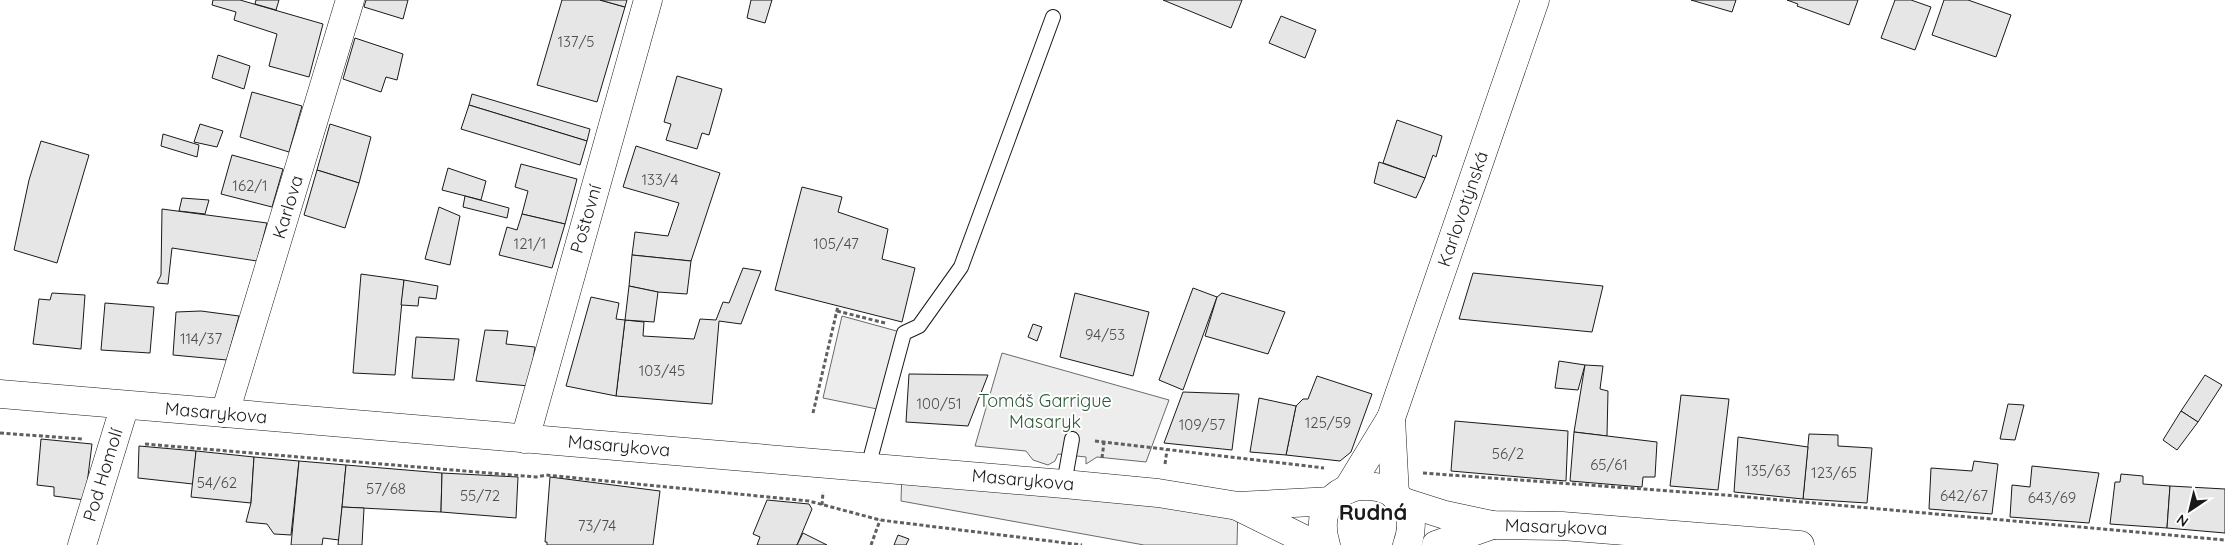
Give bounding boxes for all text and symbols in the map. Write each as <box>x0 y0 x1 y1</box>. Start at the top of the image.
house number: 137/5 <box>557 32 595 51</box>
street label: Karlovotýnská <box>1432 148 1493 270</box>
house number: 133/4 <box>641 170 679 189</box>
street label: Karlova <box>267 172 308 241</box>
house number: 162/1 <box>232 176 268 195</box>
street label: Poštovní <box>565 182 606 256</box>
house number: 121/1 <box>514 234 546 253</box>
house number: 105/47 <box>813 234 859 253</box>
house number: 94/53 <box>1085 325 1125 344</box>
house number: 114/37 <box>180 329 222 348</box>
house number: 103/45 <box>639 361 685 380</box>
park label: Tomáš Garrigue Masaryk <box>978 389 1112 433</box>
house number: 100/51 <box>917 394 961 413</box>
street label: Masarykova <box>164 397 268 428</box>
house number: 125/59 <box>1305 413 1351 432</box>
house number: 109/57 <box>1179 415 1226 434</box>
street label: Pod Homolí <box>77 425 128 524</box>
street label: Masarykova <box>567 430 671 461</box>
house number: 56/2 <box>1492 444 1524 463</box>
house number: 65/61 <box>1590 455 1628 474</box>
house number: 135/63 <box>1745 461 1791 480</box>
house number: 123/65 <box>1811 463 1857 482</box>
street label: Masarykova <box>971 464 1075 495</box>
house number: 54/62 <box>197 473 237 492</box>
house number: 57/68 <box>366 479 406 498</box>
north arrow <box>2165 485 2215 535</box>
house number: 55/72 <box>460 486 500 505</box>
house number: 642/67 <box>1940 486 1988 505</box>
house number: 643/69 <box>2028 488 2076 507</box>
district label: Rudná <box>1339 498 1407 526</box>
text: N <box>2173 510 2192 531</box>
street label: Masarykova <box>1504 513 1608 540</box>
house number: 73/74 <box>578 516 616 535</box>

